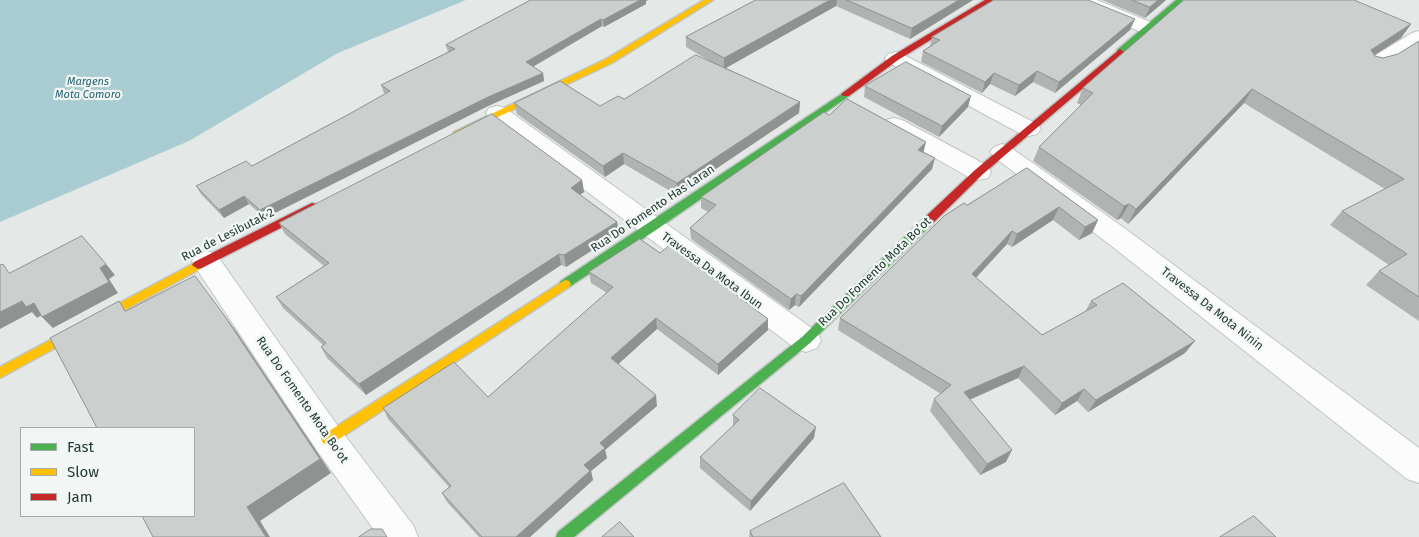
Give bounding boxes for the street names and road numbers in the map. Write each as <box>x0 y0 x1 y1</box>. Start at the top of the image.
street label: Rua Do Fomento Has Laran <box>588 162 718 256</box>
street label: Rua de Lesibutak 2 <box>179 205 277 265</box>
street label: Rua Do Fomento Mota Bo’ot <box>816 214 934 330</box>
street label: Travessa Da Mota Ibun <box>659 229 765 313</box>
street label: Travessa Da Mota Ninin <box>1158 265 1266 353</box>
street label: Rua Do Fomento Mota Bo’ot <box>253 334 351 466</box>

